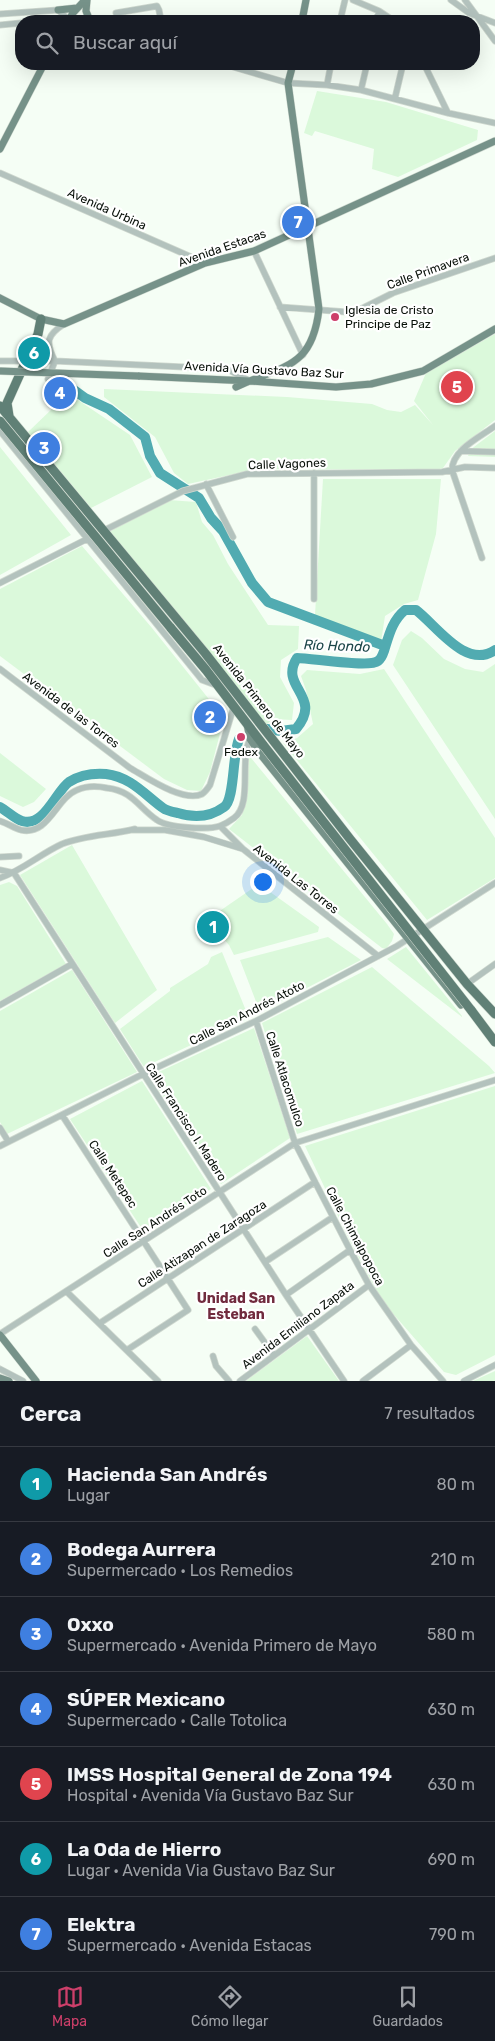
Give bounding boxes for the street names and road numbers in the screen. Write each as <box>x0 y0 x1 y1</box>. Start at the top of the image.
street label: Avenida Urbina <box>66 185 148 233</box>
street label: Avenida Estacas <box>176 226 268 270</box>
street label: Calle Primavera <box>385 250 471 292</box>
street label: Avenida Vía Gustavo Baz Sur <box>184 359 344 381</box>
street label: Calle Vagones <box>248 456 326 472</box>
street label: Avenida Primero de Mayo <box>210 641 308 761</box>
street label: Avenida de las Torres <box>20 669 122 751</box>
street label: Avenida Las Torres <box>251 841 341 917</box>
street label: Calle San Andrés Atoto <box>187 978 307 1048</box>
street label: Calle Atlacomulco <box>263 1029 307 1129</box>
street label: Calle Francisco I. Madero <box>143 1060 229 1184</box>
street label: Calle Metepec <box>86 1137 140 1211</box>
street label: Calle San Andrés Toto <box>101 1183 210 1261</box>
street label: Calle Chimalpopoca <box>323 1184 387 1288</box>
street label: Calle Atizapan de Zaragoza <box>135 1197 269 1291</box>
street label: Avenida Emiliano Zapata <box>239 1278 357 1372</box>

